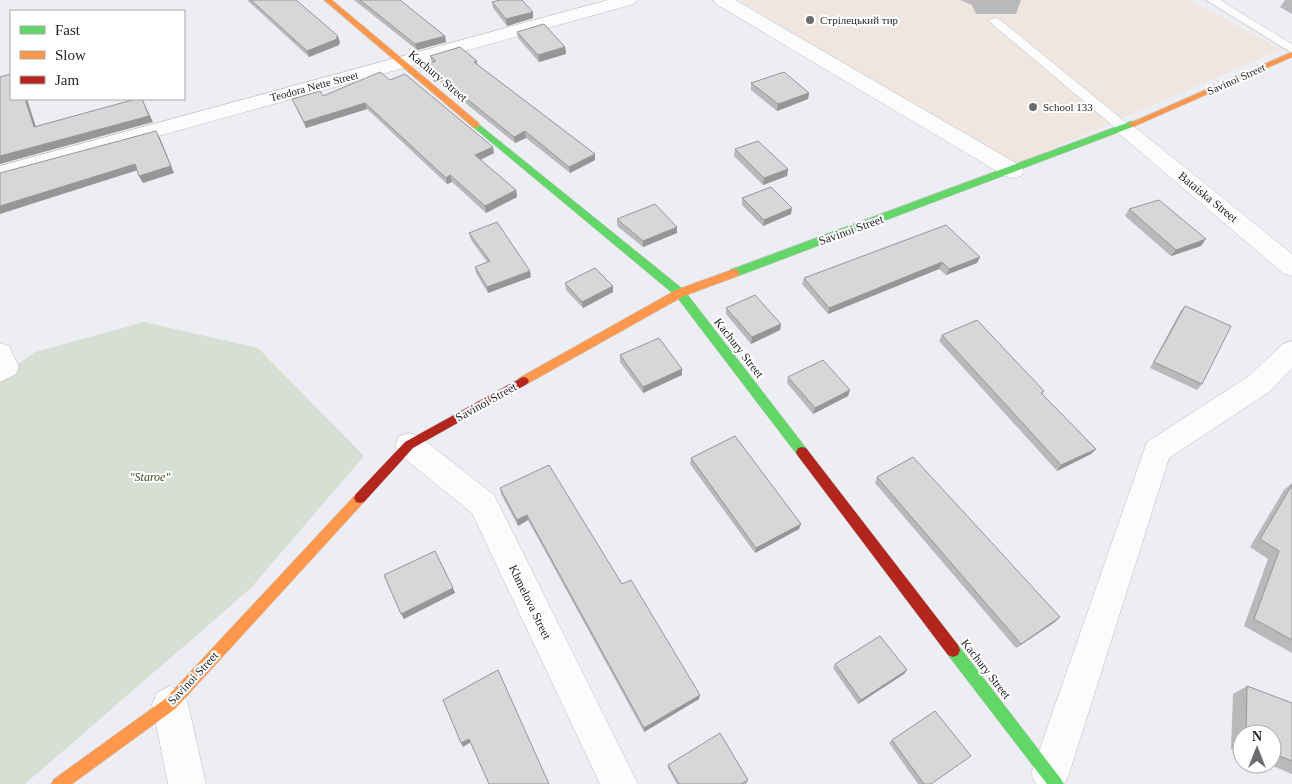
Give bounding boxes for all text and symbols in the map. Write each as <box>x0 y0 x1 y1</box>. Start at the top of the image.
legend <box>10 10 185 100</box>
marker: Стрілецький тир <box>804 14 816 26</box>
place label: Стрілецький тир <box>820 14 899 26</box>
text: Fast <box>55 22 81 38</box>
text: Slow <box>55 47 86 63</box>
street label: Kachury Street <box>406 47 471 105</box>
street label: Savinoi Street <box>1205 61 1267 97</box>
street label: Teodora Nette Street <box>269 68 359 104</box>
text: Jam <box>55 72 79 88</box>
marker: School 133 <box>1027 101 1039 113</box>
place label: School 133 <box>1043 101 1093 113</box>
street label: Bataiska Street <box>1175 169 1241 226</box>
street label: Savinoi Street <box>817 212 886 248</box>
street label: Kachury Street <box>711 315 767 381</box>
street label: Savinoi Street <box>453 379 520 425</box>
park label: "Staroe" <box>130 470 171 484</box>
street label: Khmelova Street <box>506 563 554 642</box>
street label: Kachury Street <box>958 636 1014 702</box>
street label: Savinoi Street <box>165 648 222 708</box>
north arrow <box>1232 724 1282 774</box>
text: N <box>1252 729 1262 744</box>

